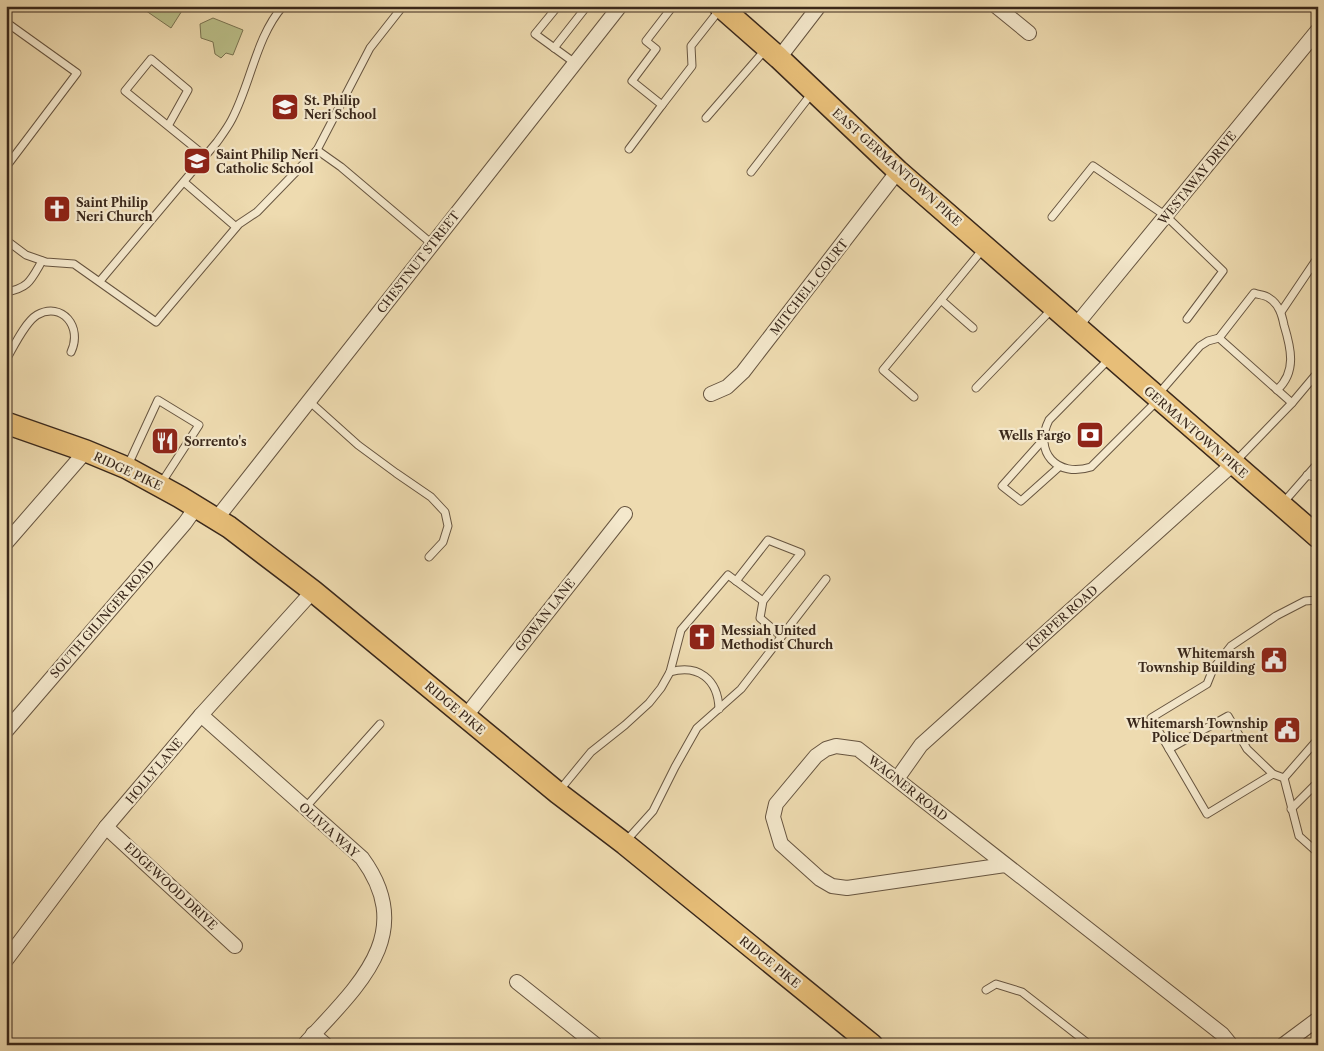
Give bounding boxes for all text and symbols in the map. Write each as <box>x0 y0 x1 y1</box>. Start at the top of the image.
school or university icon: St. Philip Neri School <box>270 92 300 122</box>
place label: St. Philip Neri School <box>304 93 376 122</box>
street label: EAST GERMANTOWN PIKE <box>829 105 965 229</box>
street label: WESTAWAY DRIVE <box>1154 128 1239 229</box>
school or university icon: Saint Philip Neri Catholic School <box>182 146 212 176</box>
place label: Saint Philip Neri Catholic School <box>216 147 319 176</box>
church icon: Saint Philip Neri Church <box>42 194 72 224</box>
place label: Saint Philip Neri Church <box>76 195 154 224</box>
street label: CHESTNUT STREET <box>373 208 463 316</box>
street label: MITCHELL COURT <box>767 236 851 338</box>
street label: GERMANTOWN PIKE <box>1141 383 1251 481</box>
bank icon: Wells Fargo <box>1075 420 1105 450</box>
restaurant icon: Sorrento's <box>150 426 180 456</box>
place label: Wells Fargo <box>998 428 1071 443</box>
place label: Sorrento's <box>184 434 247 449</box>
street label: RIDGE PIKE <box>91 449 165 493</box>
street label: SOUTH GILINGER ROAD <box>47 557 158 681</box>
street label: GOWAN LANE <box>512 576 578 654</box>
street label: KERPER ROAD <box>1023 582 1101 654</box>
church icon: Messiah United Methodist Church <box>687 622 717 652</box>
place label: Messiah United Methodist Church <box>721 623 834 652</box>
public building icon: Whitemarsh Township Building <box>1259 645 1289 675</box>
place label: Whitemarsh Township Building <box>1138 646 1256 675</box>
street label: RIDGE PIKE <box>422 678 488 738</box>
public building icon: Whitemarsh Township Police Department <box>1272 715 1302 745</box>
place label: Whitemarsh Township Police Department <box>1125 716 1268 745</box>
street label: HOLLY LANE <box>122 735 186 807</box>
street label: WAGNER ROAD <box>864 752 951 824</box>
street label: OLIVIA WAY <box>296 799 362 861</box>
street label: EDGEWOOD DRIVE <box>122 839 220 933</box>
street label: RIDGE PIKE <box>736 933 804 991</box>

